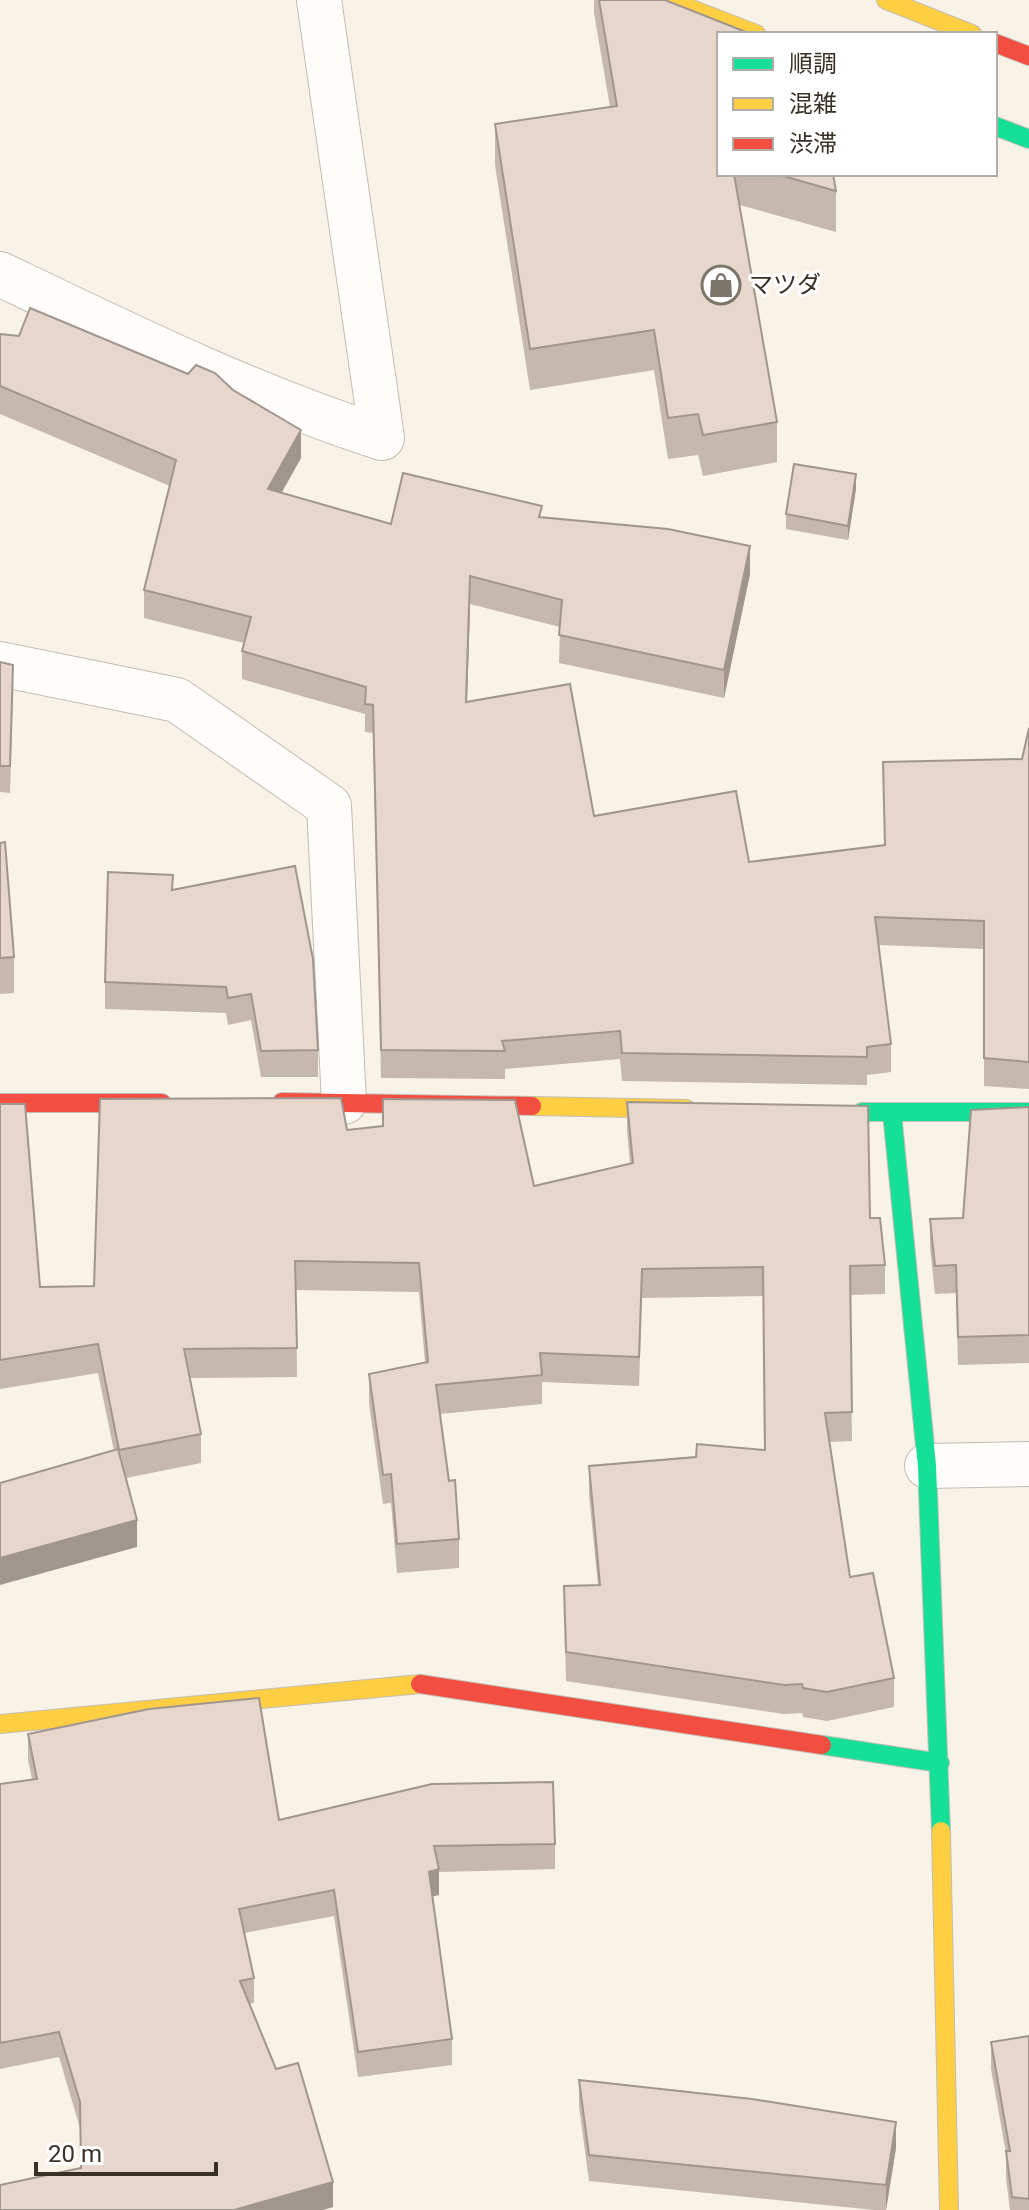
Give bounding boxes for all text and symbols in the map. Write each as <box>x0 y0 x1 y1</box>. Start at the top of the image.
legend <box>717 32 997 176</box>
text: 順調 <box>789 50 837 78</box>
text: 混雑 <box>789 90 837 118</box>
text: 渋滞 <box>789 130 837 158</box>
shop icon: マツダ <box>700 264 742 306</box>
place label: マツダ <box>749 271 821 299</box>
scale bar <box>36 2126 216 2176</box>
text: 20 m <box>48 2140 102 2168</box>

